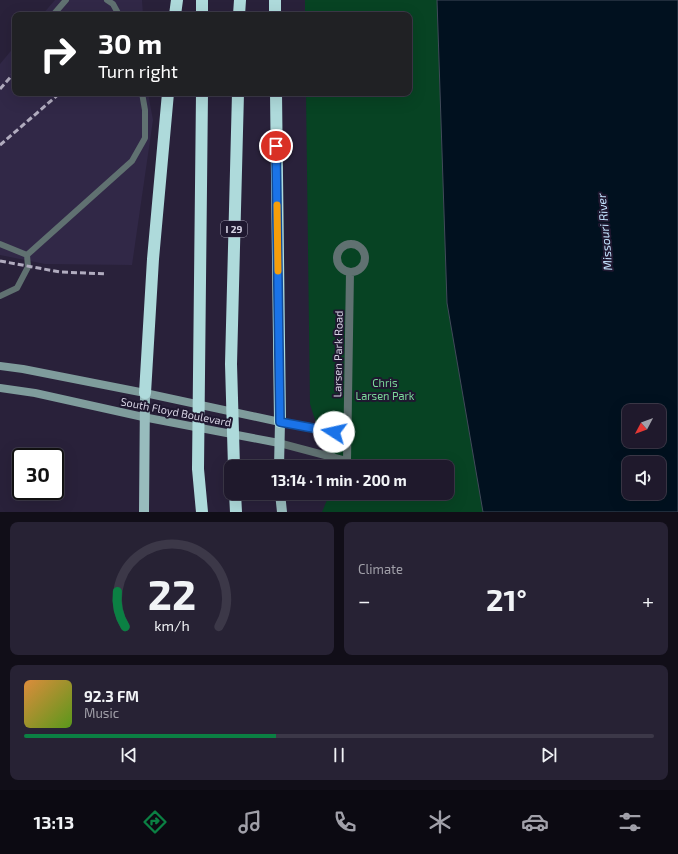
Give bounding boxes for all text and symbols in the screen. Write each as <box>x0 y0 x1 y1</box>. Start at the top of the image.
text: 30 m <box>98 26 162 60</box>
icon: right <box>32 28 84 80</box>
text: Turn right <box>98 60 178 82</box>
pin <box>259 129 293 163</box>
icon: arrive <box>265 135 287 157</box>
water label: Missouri River <box>594 193 614 271</box>
road number: I 29 <box>221 221 247 237</box>
street label: Larsen Park Road <box>330 311 345 397</box>
park label: Chris Larsen Park <box>356 376 415 402</box>
street label: South Floyd Boulevard <box>120 394 233 429</box>
north arrow <box>622 404 666 448</box>
map controls <box>622 404 666 500</box>
position arrow <box>313 411 355 453</box>
speed limit sign: 30 <box>12 448 64 500</box>
button: sound <box>622 456 666 500</box>
text: 13:14 · 1 min · 200 m <box>271 471 407 489</box>
text: Climate <box>358 561 403 577</box>
text: 22 <box>148 567 196 617</box>
text: 21° <box>486 581 527 617</box>
text: − <box>358 587 371 613</box>
text: + <box>642 587 654 613</box>
text: km/h <box>154 616 190 633</box>
text: 92.3 FM <box>84 687 139 705</box>
text: Music <box>84 705 119 721</box>
icon: previous <box>118 744 140 766</box>
icon: pause <box>328 744 350 766</box>
icon: next <box>538 744 560 766</box>
icon: directions <box>141 808 169 836</box>
icon: music <box>236 808 264 836</box>
icon: phone <box>331 808 359 836</box>
icon: climate <box>426 808 454 836</box>
icon: car <box>521 808 549 836</box>
icon: filters <box>616 808 644 836</box>
text: 13:13 <box>34 811 74 833</box>

